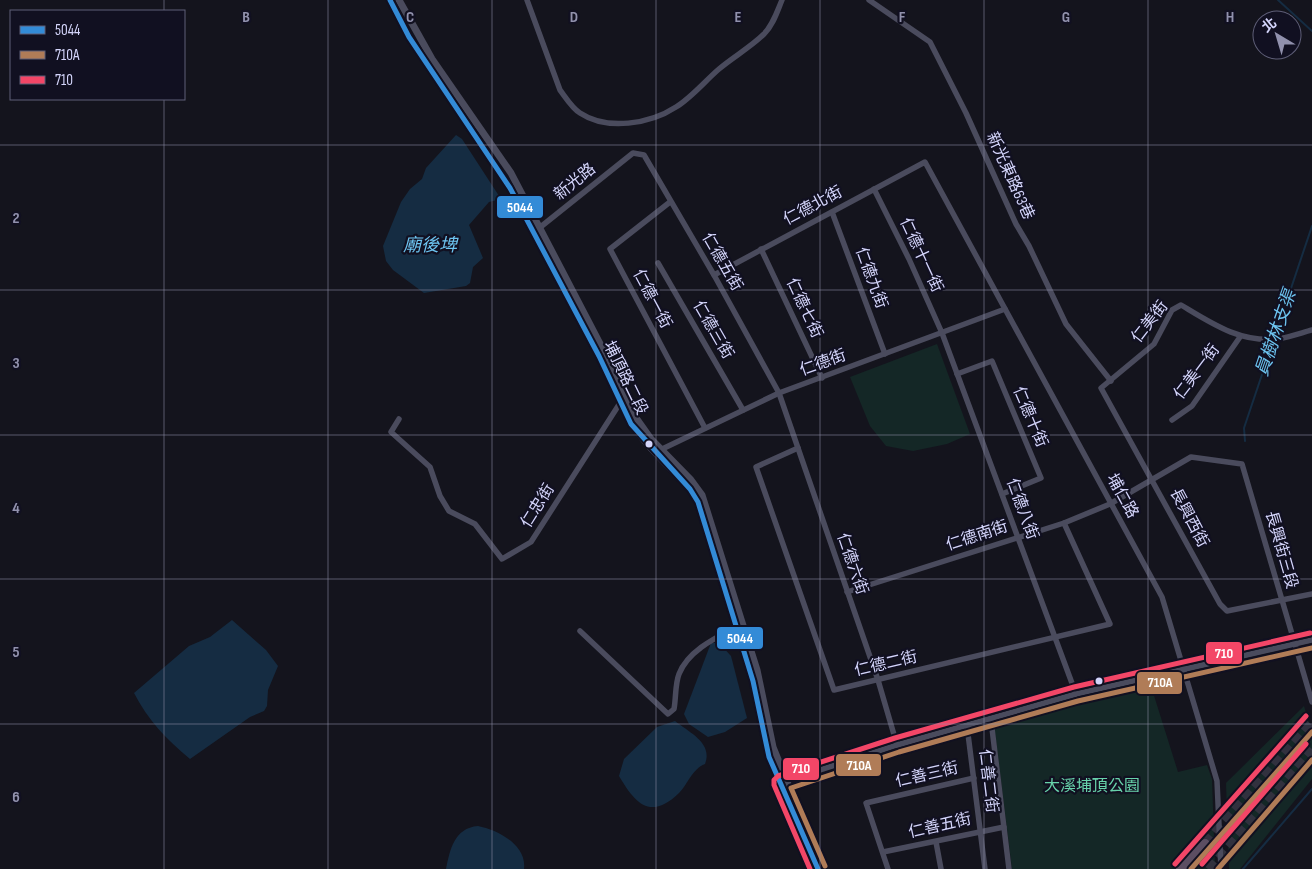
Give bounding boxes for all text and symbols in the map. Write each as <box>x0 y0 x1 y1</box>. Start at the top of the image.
text: B <box>242 8 250 27</box>
text: C <box>406 8 414 27</box>
text: D <box>570 8 578 27</box>
text: E <box>735 8 742 27</box>
text: F <box>899 8 906 27</box>
text: G <box>1062 8 1070 27</box>
text: H <box>1226 8 1234 27</box>
legend <box>10 10 185 100</box>
north arrow <box>1252 10 1302 60</box>
text: 北 <box>1259 14 1280 36</box>
text: 5044 <box>55 21 80 40</box>
text: 710A <box>55 46 80 65</box>
text: 710 <box>55 71 73 90</box>
street label: 新光東路63巷 <box>982 129 1038 223</box>
street label: 新光路 <box>550 160 600 204</box>
street label: 仁德北街 <box>780 183 846 229</box>
line badge: 5044 <box>496 195 544 219</box>
text: 5044 <box>507 199 533 216</box>
text: 2 <box>12 209 20 228</box>
street label: 仁德十一街 <box>895 215 947 295</box>
street label: 仁德五街 <box>698 230 746 294</box>
water label: 廟後埤 <box>403 235 459 256</box>
street label: 仁德九街 <box>851 245 891 311</box>
street label: 仁德一街 <box>629 266 675 332</box>
street label: 仁德七街 <box>782 275 826 341</box>
water label: 員樹林支渠 <box>1251 284 1302 379</box>
street label: 仁美街 <box>1128 297 1172 347</box>
street label: 仁德三街 <box>689 298 737 362</box>
street label: 埔頂路二段 <box>599 338 651 418</box>
street label: 仁美一街 <box>1170 341 1224 403</box>
street label: 仁德街 <box>797 346 849 380</box>
text: 3 <box>12 354 20 373</box>
street label: 仁德十街 <box>1009 384 1051 450</box>
unlabelled marker <box>644 439 654 449</box>
street label: 埔仁路 <box>1102 470 1142 522</box>
street label: 仁德八街 <box>1002 476 1042 542</box>
street label: 仁忠街 <box>517 481 559 531</box>
street label: 長興西街 <box>1166 485 1212 551</box>
text: 4 <box>12 499 20 518</box>
street label: 長興街三段 <box>1261 509 1301 591</box>
street label: 仁德南街 <box>944 517 1010 555</box>
street label: 仁德六街 <box>833 531 871 597</box>
line badge: 5044 <box>716 626 764 650</box>
text: 5044 <box>727 630 753 647</box>
line badge: 710 <box>1205 641 1243 665</box>
text: 5 <box>12 643 20 662</box>
text: 710 <box>1215 645 1233 662</box>
street label: 仁德二街 <box>853 648 919 680</box>
line badge: 710A <box>1136 671 1183 695</box>
text: 710A <box>1148 674 1173 691</box>
unlabelled marker <box>1094 676 1104 686</box>
street label: 仁善二街 <box>975 748 1001 814</box>
line badge: 710A <box>835 753 882 777</box>
line badge: 710 <box>782 757 820 781</box>
text: 710A <box>847 757 872 774</box>
street label: 仁善三街 <box>894 759 960 791</box>
text: 710 <box>792 760 810 777</box>
park label: 大溪埔頂公園 <box>1044 777 1140 796</box>
text: 6 <box>12 788 20 807</box>
street label: 仁善五街 <box>907 810 973 842</box>

